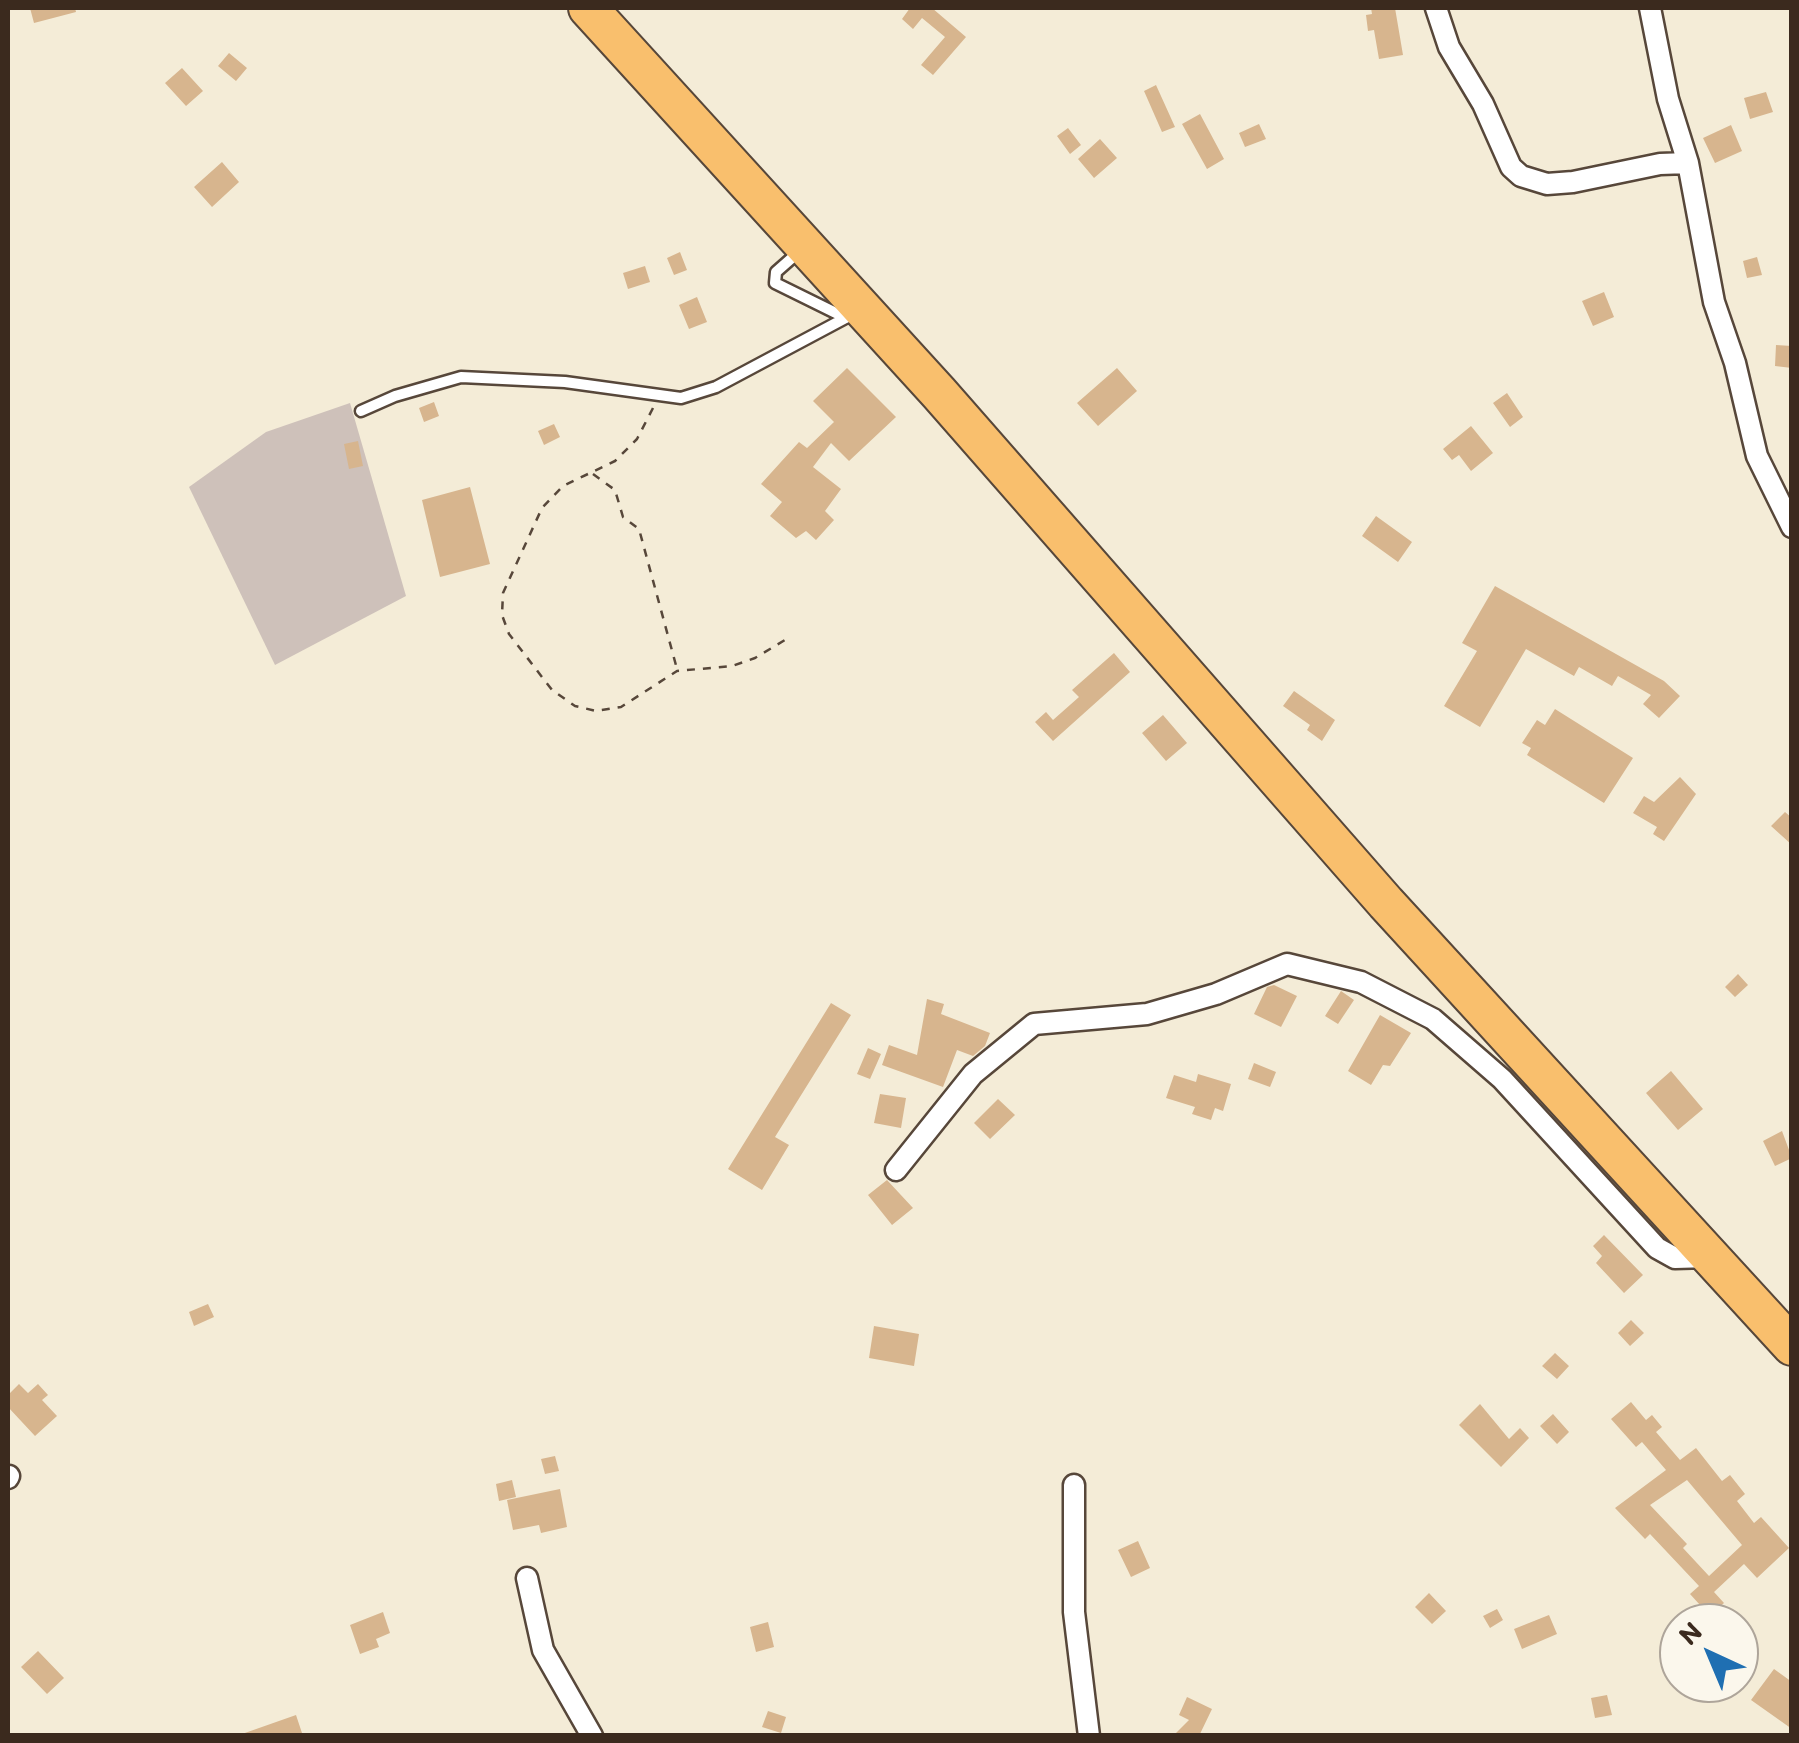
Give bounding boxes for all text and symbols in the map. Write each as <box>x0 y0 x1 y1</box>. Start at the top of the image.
north arrow <box>1659 1603 1759 1703</box>
text: N <box>1671 1614 1708 1652</box>

